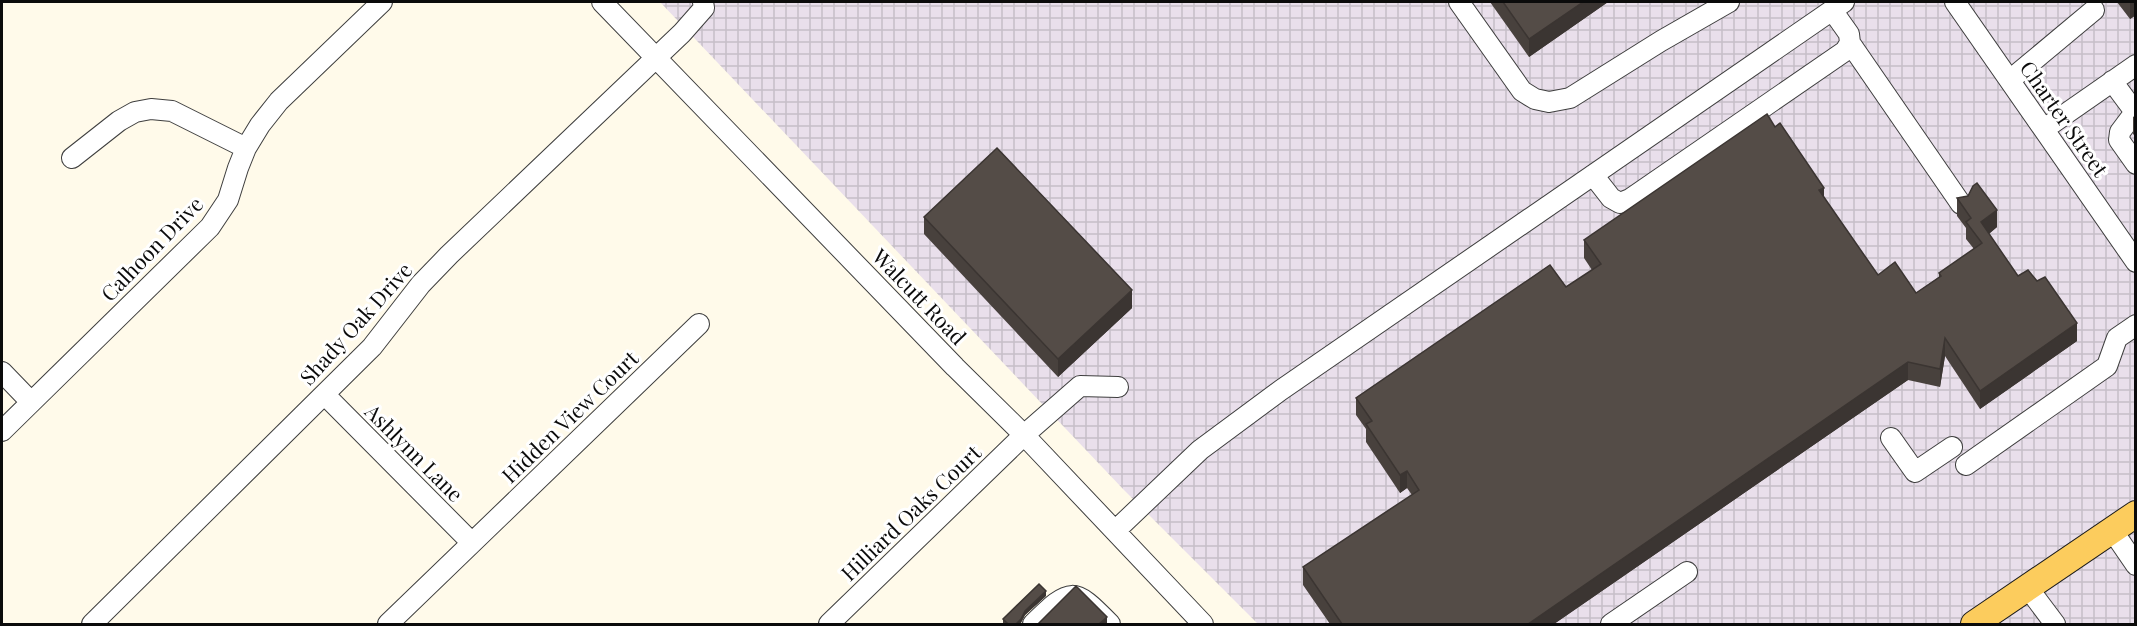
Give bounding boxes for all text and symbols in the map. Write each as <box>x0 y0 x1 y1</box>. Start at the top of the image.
street label: Charter Street <box>2015 55 2116 182</box>
street label: Calhoon Drive <box>94 190 208 306</box>
street label: Walcutt Road <box>866 241 973 350</box>
street label: Shady Oak Drive <box>293 256 417 390</box>
street label: Hidden View Court <box>495 343 644 488</box>
street label: Ashlynn Lane <box>359 396 470 507</box>
street label: Hilliard Oaks Court <box>834 438 986 586</box>

